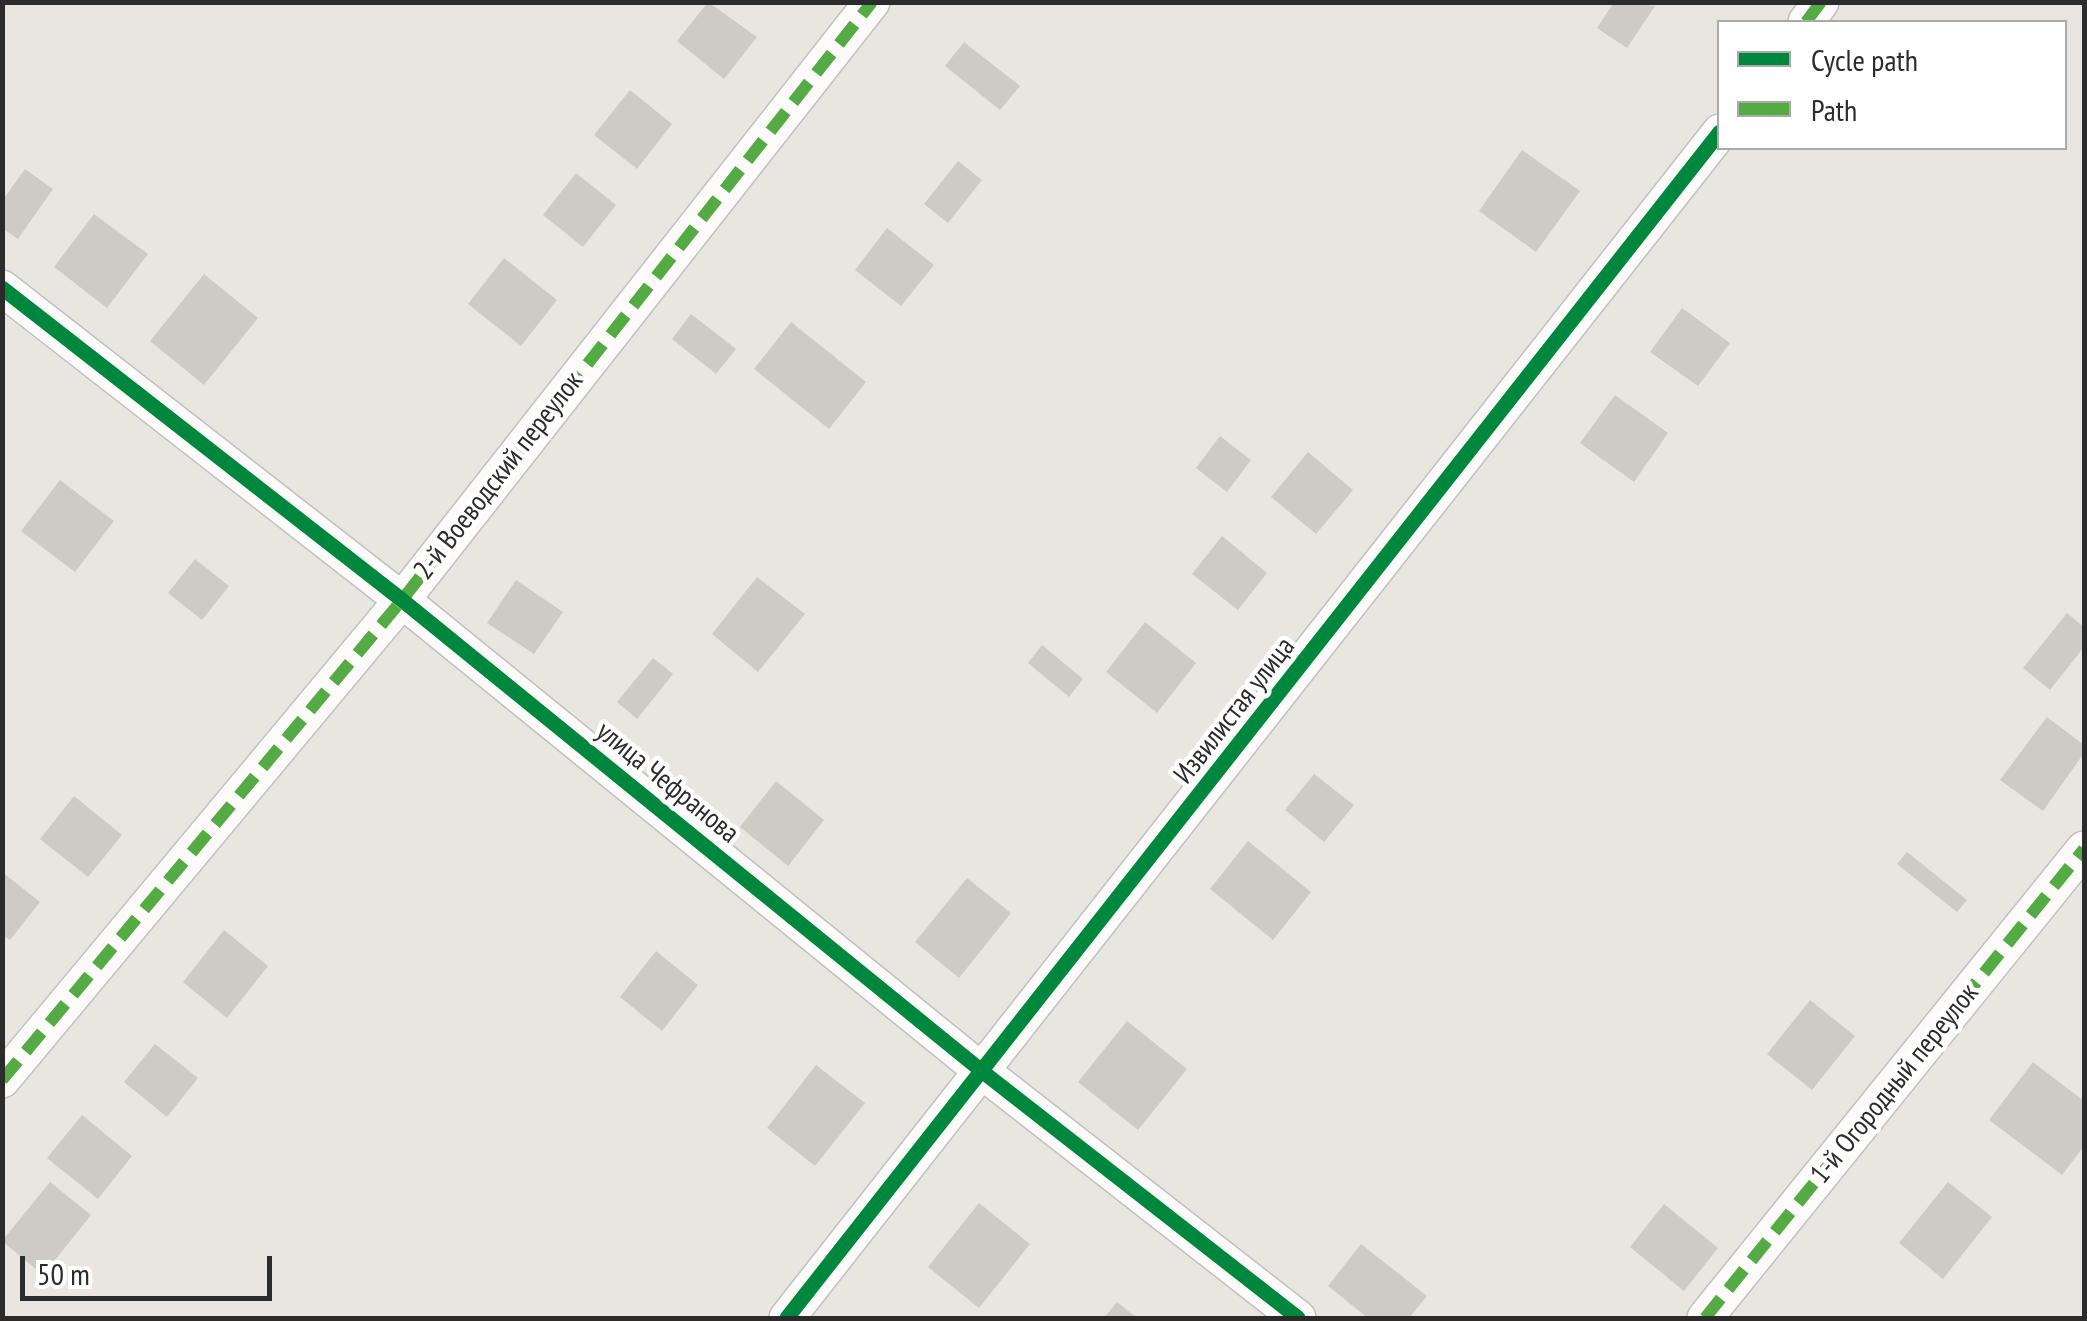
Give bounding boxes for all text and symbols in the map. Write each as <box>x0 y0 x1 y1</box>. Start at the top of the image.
legend <box>1717 20 2067 150</box>
text: Cycle path <box>1811 40 1918 79</box>
text: Path <box>1811 90 1857 129</box>
street label: 2-й Воеводский переулок <box>407 365 591 587</box>
street label: Извилистая улица <box>1167 631 1303 791</box>
street label: улица Чефранова <box>589 715 745 851</box>
street label: 1-й Огородный переулок <box>1804 977 1986 1191</box>
scale bar <box>25 1236 278 1298</box>
text: 50 m <box>37 1254 90 1293</box>

